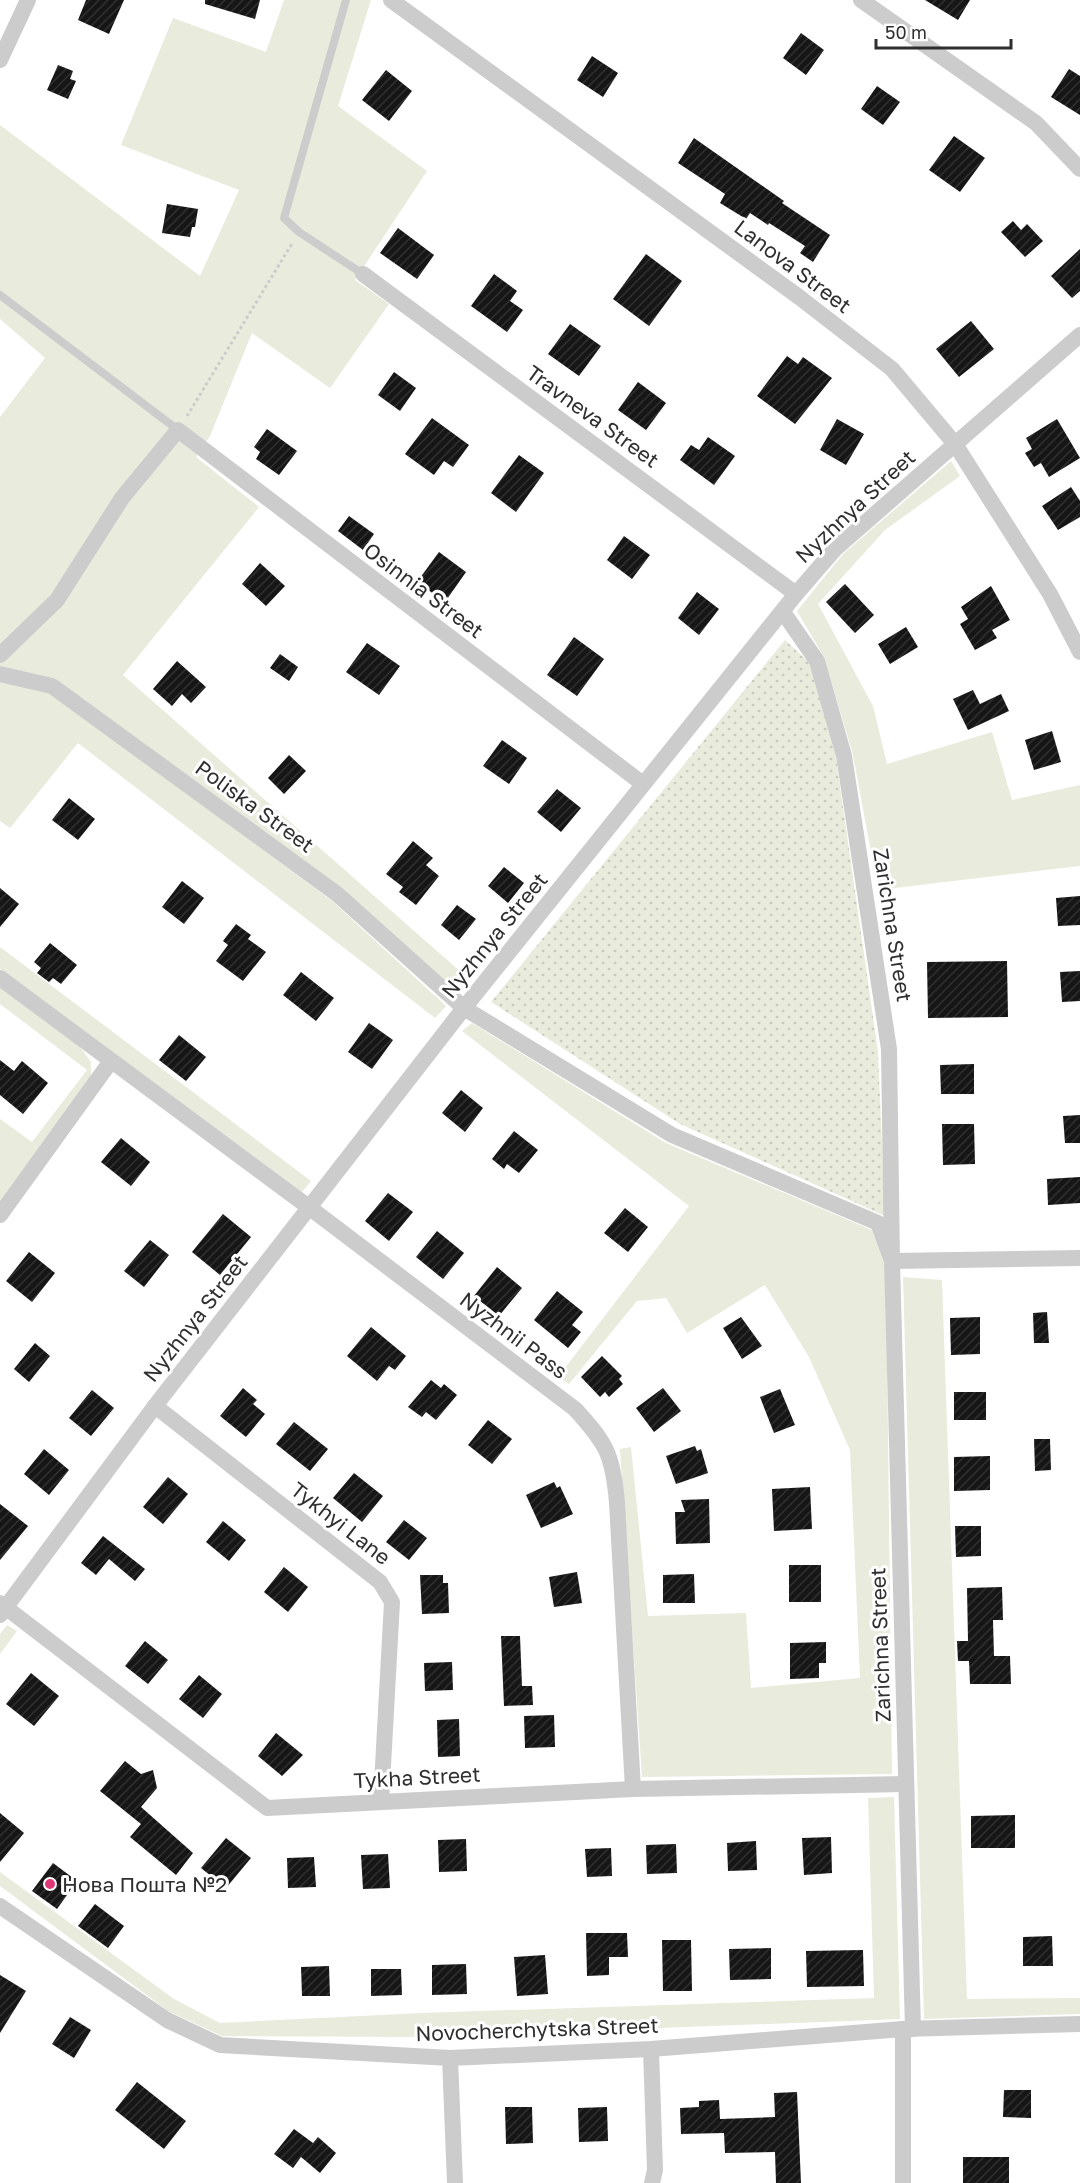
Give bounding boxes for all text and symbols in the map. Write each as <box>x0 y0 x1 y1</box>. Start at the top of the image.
scale bar <box>876 12 1011 50</box>
text: 50 m <box>885 21 927 43</box>
street label: Lanova Street <box>729 214 857 318</box>
street label: Travneva Street <box>522 359 664 473</box>
street label: Nyzhnya Street <box>790 444 920 568</box>
street label: Osinnia Street <box>359 537 489 643</box>
street label: Poliska Street <box>191 754 319 858</box>
street label: Zarichna Street <box>868 846 918 1004</box>
street label: Nyzhnya Street <box>435 867 553 1003</box>
street label: Nyzhnya Street <box>137 1249 253 1387</box>
street label: Nyzhnii Pass <box>455 1286 573 1384</box>
street label: Tykhyi Lane <box>286 1476 396 1570</box>
street label: Zarichna Street <box>864 1567 896 1723</box>
street label: Tykha Street <box>353 1761 481 1793</box>
place label: Нова Пошта №2 <box>62 1871 227 1897</box>
marker: Нова Пошта №2 <box>43 1877 57 1891</box>
street label: Novocherchytska Street <box>415 2012 659 2046</box>

